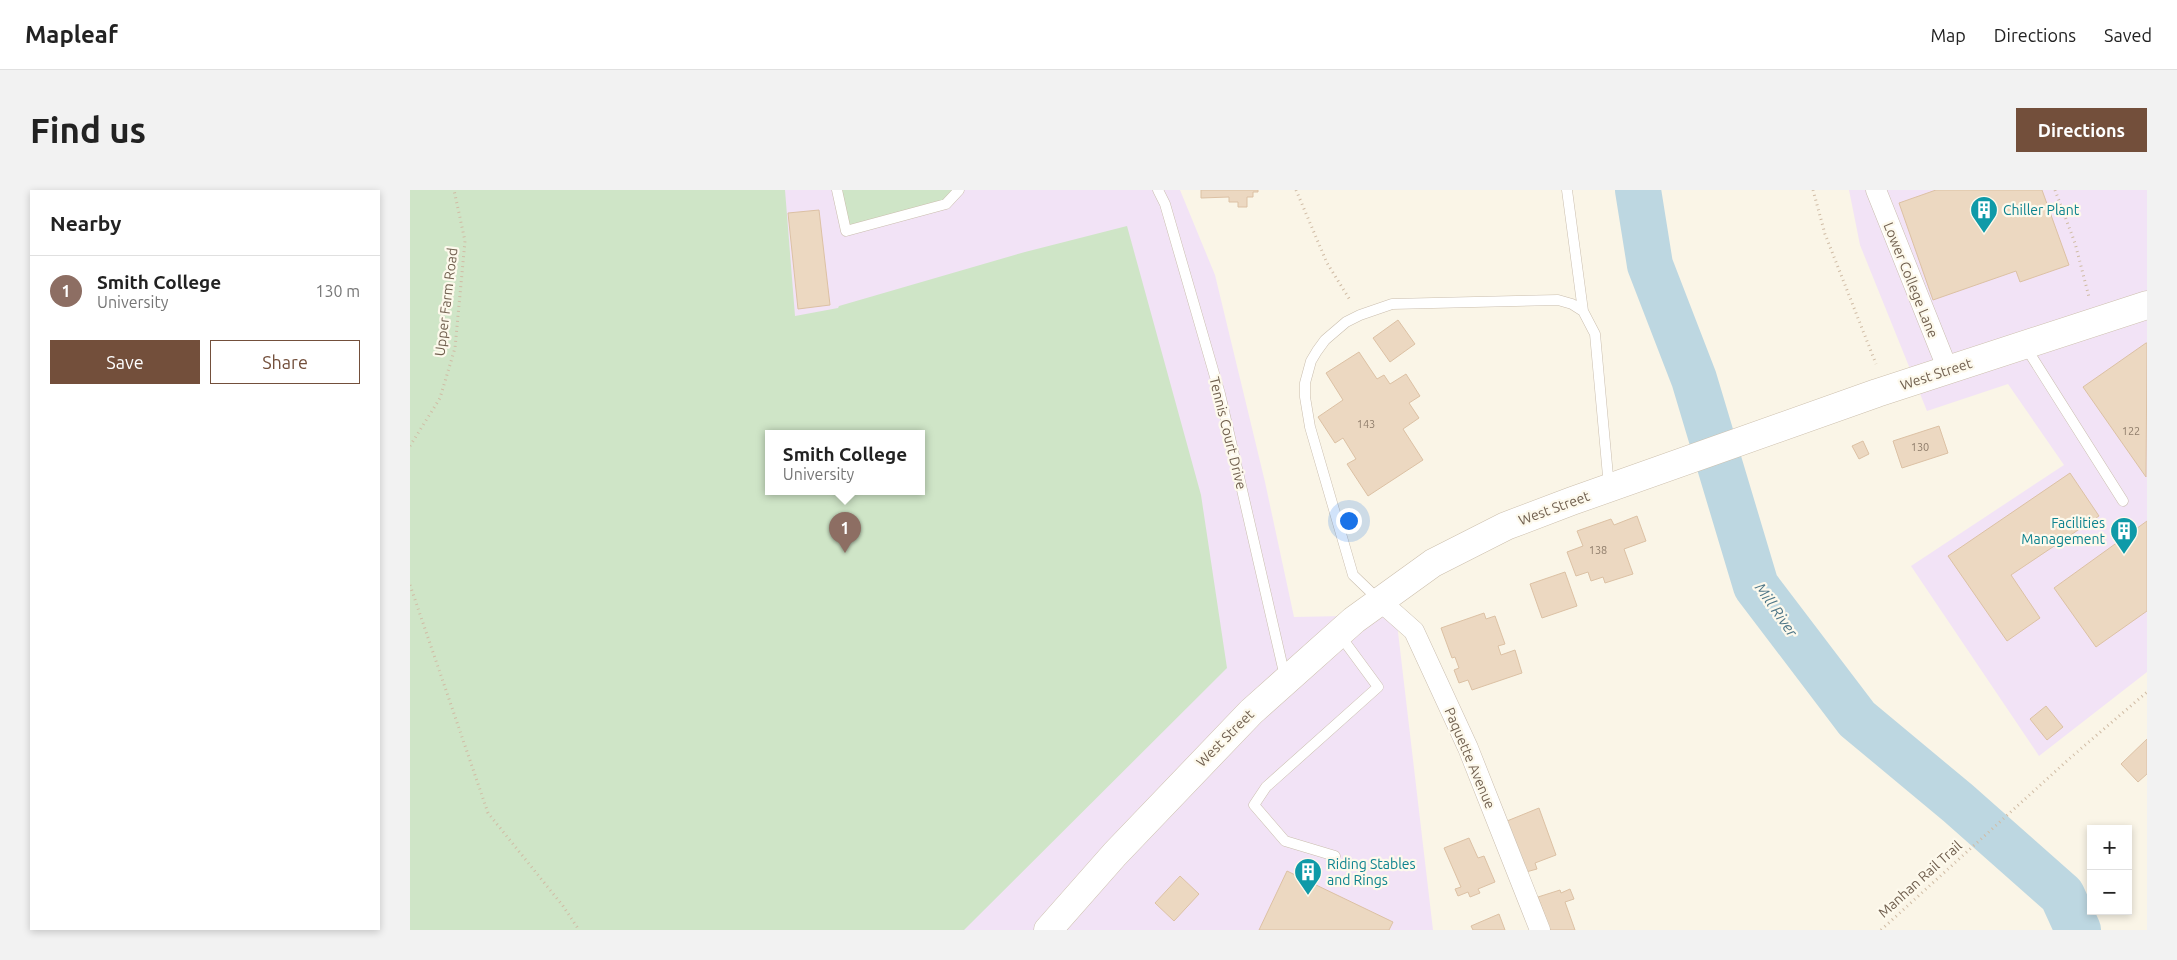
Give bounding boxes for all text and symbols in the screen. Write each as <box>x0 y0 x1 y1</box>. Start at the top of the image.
text: Mapleaf <box>25 21 118 48</box>
text: Map <box>1930 25 1966 45</box>
text: Directions <box>1994 25 2076 45</box>
text: Saved <box>2104 25 2152 45</box>
button: Directions <box>2016 108 2147 152</box>
text: Find us <box>30 110 146 150</box>
building icon: Chiller Plant <box>1969 195 1999 234</box>
place label: Chiller Plant <box>2003 202 2080 218</box>
text: Nearby <box>50 211 121 235</box>
street label: Lower College Lane <box>1880 220 1942 340</box>
street label: Upper Farm Road <box>431 247 461 357</box>
text: Smith College <box>97 271 221 293</box>
text: 1 <box>61 282 71 300</box>
text: 130 m <box>315 282 360 300</box>
text: University <box>97 293 168 311</box>
button: Save <box>50 340 200 384</box>
button: Share <box>210 340 360 384</box>
street label: West Street <box>1898 355 1974 393</box>
street label: Tennis Court Drive <box>1206 375 1250 491</box>
house number: 143 <box>1357 418 1375 430</box>
house number: 122 <box>2122 425 2140 437</box>
popup <box>765 430 925 495</box>
house number: 130 <box>1911 441 1929 453</box>
text: Smith College <box>783 443 907 465</box>
text: University <box>783 465 854 483</box>
street label: West Street <box>1516 488 1592 528</box>
your location <box>1336 508 1362 534</box>
pin: 1 <box>829 512 861 553</box>
place label: Facilities Management <box>2021 515 2105 547</box>
building icon: Facilities Management <box>2109 516 2139 555</box>
house number: 138 <box>1589 544 1607 556</box>
water label: Mill River <box>1752 580 1802 641</box>
street label: Paquette Avenue <box>1441 705 1499 811</box>
street label: West Street <box>1193 706 1257 770</box>
map controls <box>2087 825 2132 915</box>
button: + <box>2087 825 2132 870</box>
street label: Manhan Rail Trail <box>1875 837 1965 921</box>
place label: Riding Stables and Rings <box>1327 856 1416 888</box>
building icon: Riding Stables and Rings <box>1293 857 1323 896</box>
button: − <box>2087 870 2132 915</box>

